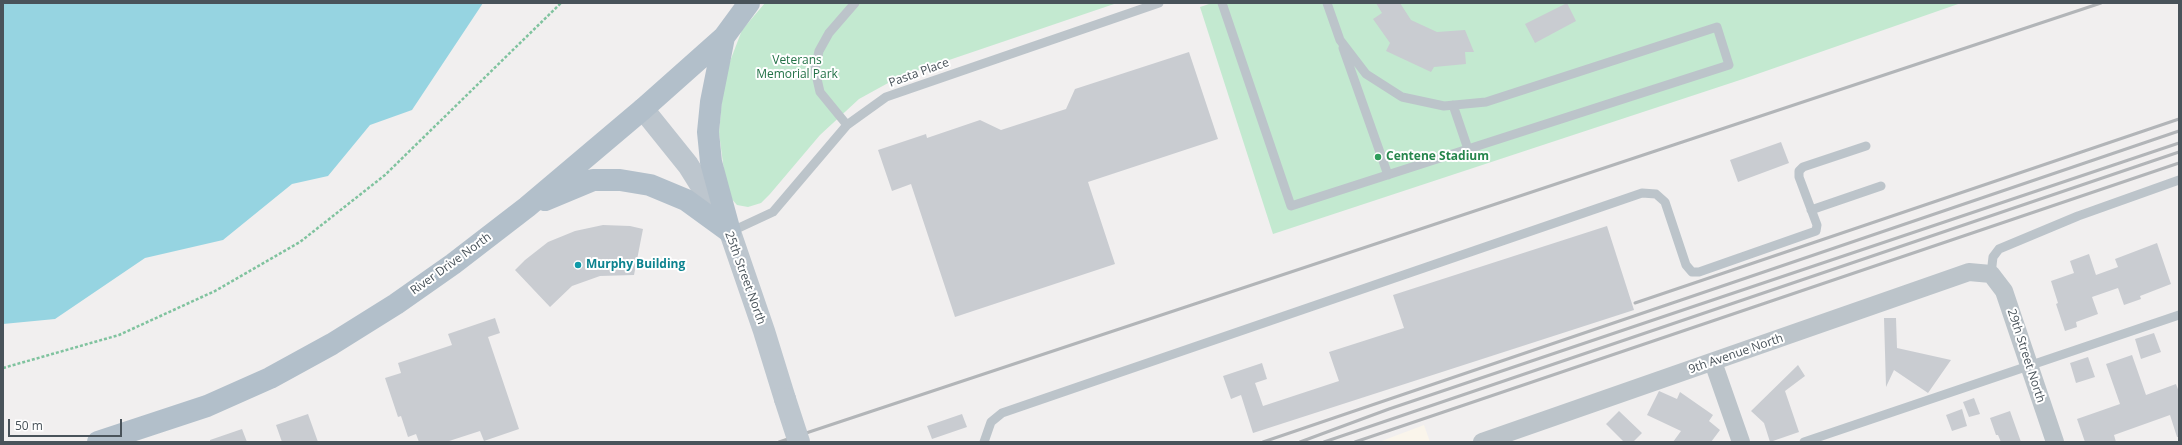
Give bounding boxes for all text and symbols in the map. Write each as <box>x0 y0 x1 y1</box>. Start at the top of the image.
park label: Veterans Memorial Park <box>756 54 838 82</box>
street label: Pasta Place <box>887 55 951 91</box>
place label: Centene Stadium <box>1386 150 1489 164</box>
marker: Centene Stadium <box>1373 152 1383 162</box>
street label: River Drive North <box>408 230 494 298</box>
street label: 25th Street North <box>721 230 769 326</box>
place label: Murphy Building <box>586 258 685 272</box>
marker: Murphy Building <box>573 260 583 270</box>
street label: 29th Street North <box>2004 307 2048 405</box>
street label: 9th Avenue North <box>1687 331 1785 377</box>
scale bar <box>10 411 124 437</box>
text: 50 m <box>15 417 43 434</box>

